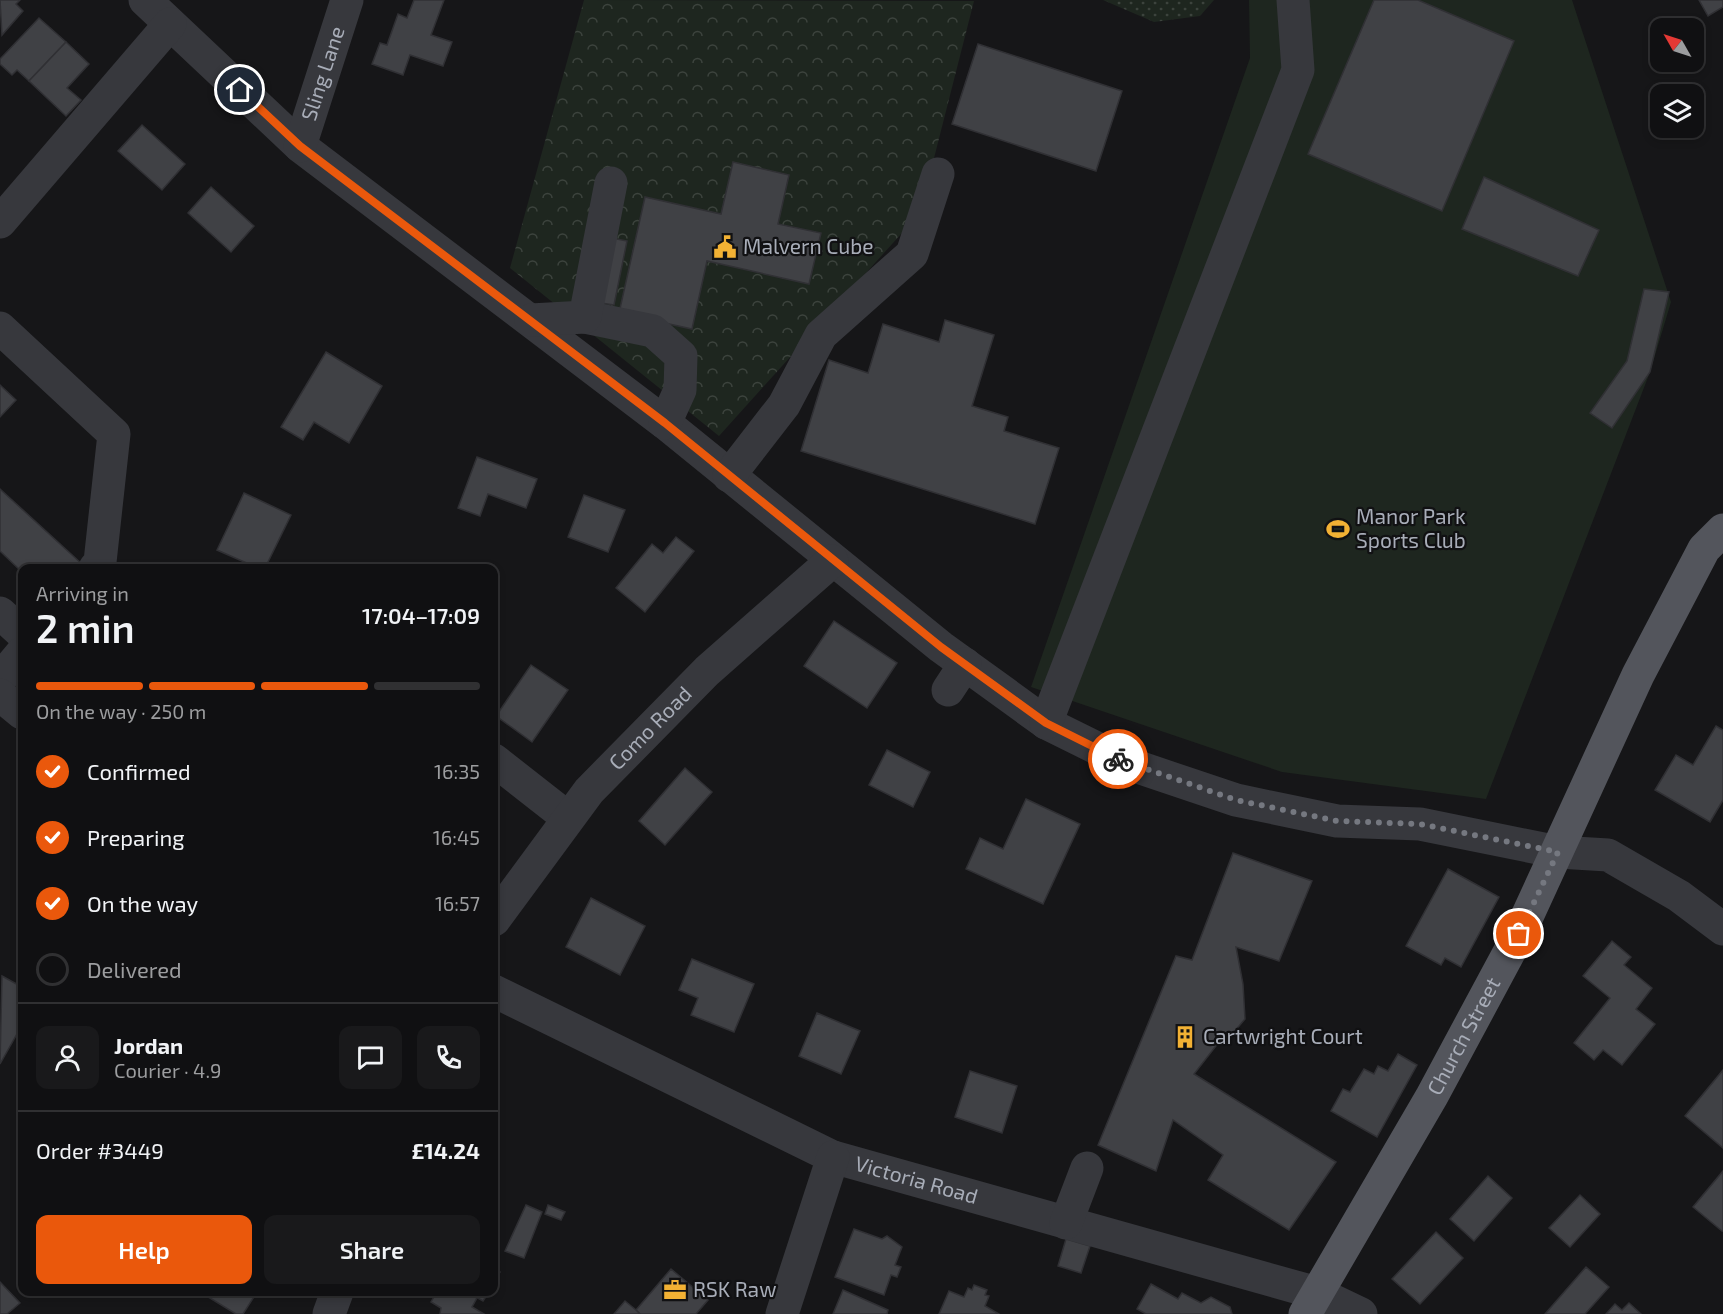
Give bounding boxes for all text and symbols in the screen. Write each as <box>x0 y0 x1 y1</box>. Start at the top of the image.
north arrow <box>1650 18 1704 72</box>
map controls <box>1650 18 1704 138</box>
street label: Sling Lane <box>295 23 349 124</box>
pin <box>214 64 265 115</box>
icon: home <box>223 73 256 106</box>
button: layers <box>1650 84 1704 138</box>
place label: Malvern Cube <box>743 233 874 258</box>
public building icon: Malvern Cube <box>712 234 738 260</box>
place label: Manor Park Sports Club <box>1356 503 1466 552</box>
sports icon: Manor Park Sports Club <box>1325 516 1351 542</box>
text: Arriving in <box>36 581 129 605</box>
text: 17:04–17:09 <box>362 602 480 628</box>
text: 2 min <box>36 604 135 651</box>
street label: Como Road <box>603 680 696 774</box>
text: On the way · 250 m <box>36 699 206 723</box>
courier <box>1088 729 1148 789</box>
icon: bike <box>1102 743 1135 776</box>
icon: check <box>36 755 69 788</box>
text: Confirmed <box>87 758 191 784</box>
text: 16:35 <box>434 759 480 783</box>
icon: check <box>36 821 69 854</box>
text: Preparing <box>87 824 185 850</box>
text: 16:45 <box>433 825 480 849</box>
icon: check <box>36 887 69 920</box>
text: On the way <box>87 890 198 916</box>
text: 16:57 <box>435 891 480 915</box>
pin <box>1493 908 1544 959</box>
icon: bag <box>1502 917 1535 950</box>
text: Delivered <box>87 956 182 982</box>
street label: Church Street <box>1421 973 1504 1099</box>
place label: Cartwright Court <box>1203 1023 1363 1048</box>
building icon: Cartwright Court <box>1172 1024 1198 1050</box>
button: person <box>36 1026 99 1089</box>
button: chat <box>339 1026 402 1089</box>
button: phone <box>417 1026 480 1089</box>
text: Jordan <box>114 1032 183 1058</box>
text: Courier · 4.9 <box>114 1058 221 1082</box>
text: Order #3449 <box>36 1137 164 1163</box>
text: £14.24 <box>411 1137 480 1163</box>
street label: Victoria Road <box>852 1150 981 1208</box>
button: Help <box>36 1215 252 1284</box>
button: Share <box>264 1215 480 1284</box>
place label: RSK Raw <box>693 1276 776 1301</box>
office icon: RSK Raw <box>662 1277 688 1303</box>

